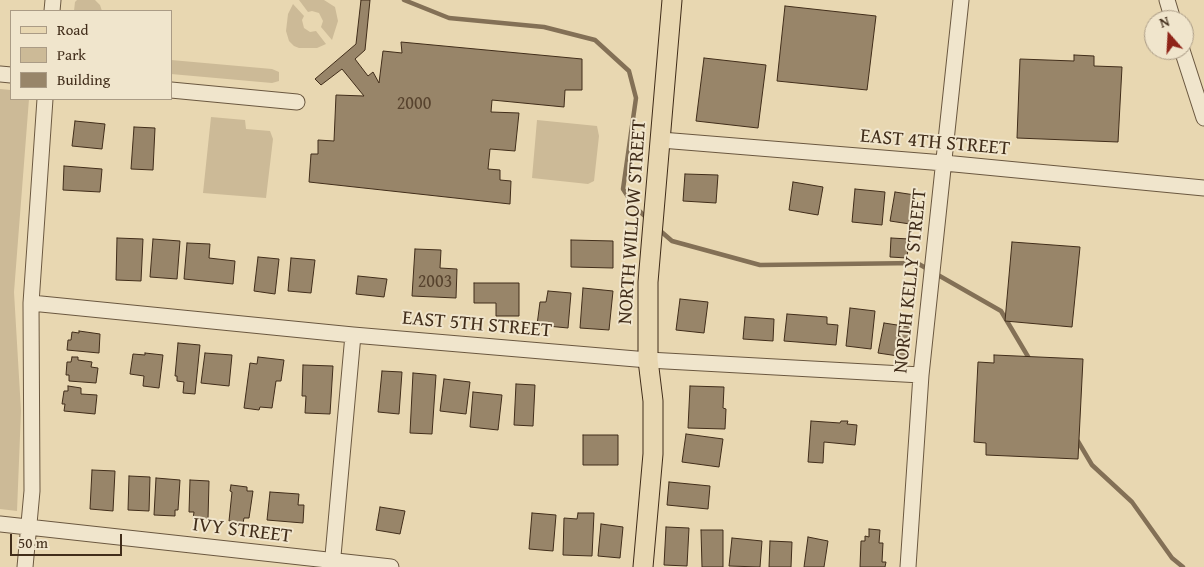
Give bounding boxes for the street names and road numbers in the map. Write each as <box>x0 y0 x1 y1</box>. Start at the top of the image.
street label: NORTH WILLOW STREET <box>614 119 652 325</box>
street label: EAST 4TH STREET <box>859 125 1011 161</box>
street label: NORTH KELLY STREET <box>889 187 933 375</box>
street label: EAST 5TH STREET <box>401 307 553 343</box>
street label: IVY STREET <box>191 513 293 549</box>

